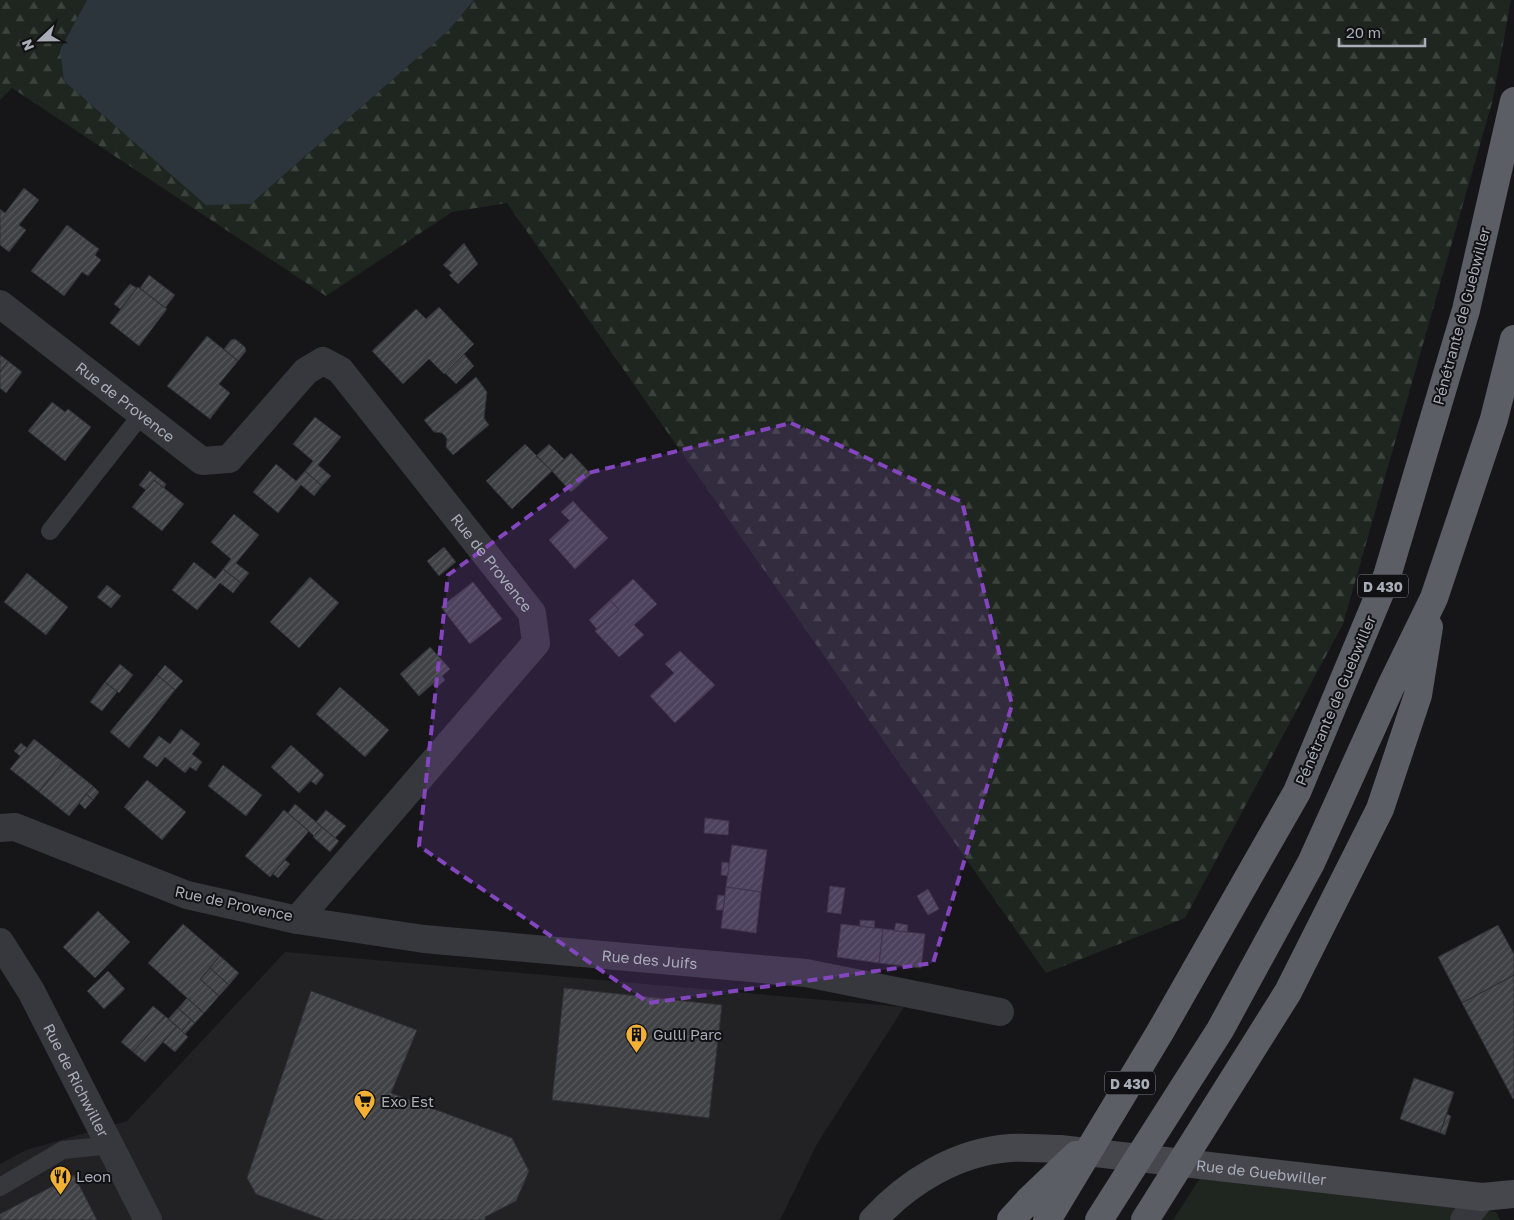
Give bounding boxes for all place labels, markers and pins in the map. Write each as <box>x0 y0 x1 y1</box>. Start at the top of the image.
building icon: Gulli Parc <box>625 1022 649 1053</box>
place label: Gulli Parc <box>653 1025 722 1043</box>
supermarket icon: Exo Est <box>353 1089 377 1120</box>
place label: Exo Est <box>381 1092 434 1110</box>
restaurant icon: Leon <box>48 1164 72 1195</box>
place label: Leon <box>76 1167 111 1185</box>

